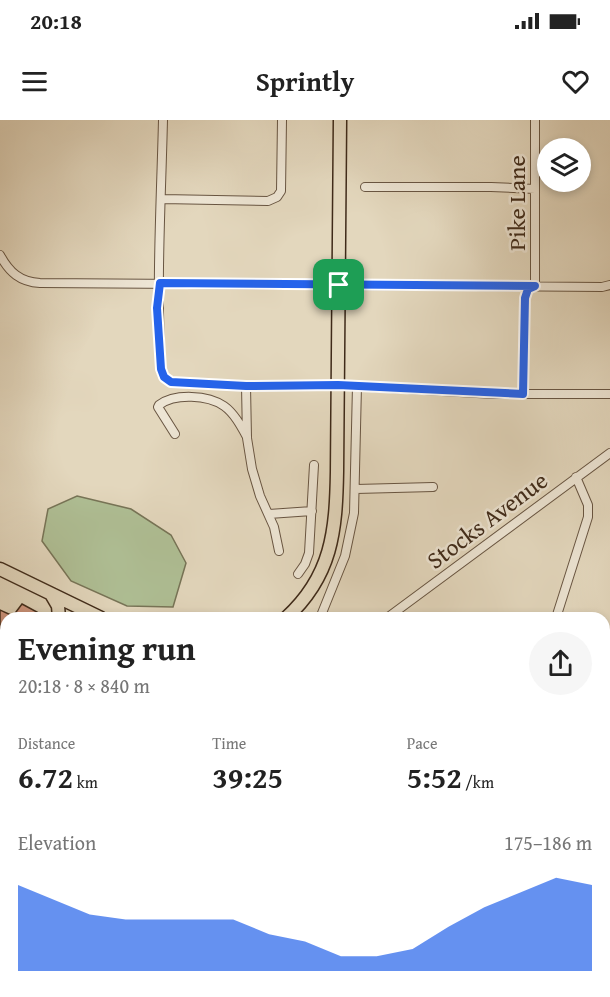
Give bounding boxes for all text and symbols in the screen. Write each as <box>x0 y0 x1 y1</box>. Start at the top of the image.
text: 20:18 <box>30 5 82 37</box>
text: Sprintly <box>256 61 354 101</box>
icon: menu <box>18 65 51 98</box>
icon: heart <box>559 65 592 98</box>
map controls <box>537 138 591 192</box>
button: layers <box>537 138 591 192</box>
street label: Pike Lane <box>499 155 534 251</box>
pin <box>313 259 364 310</box>
icon: arrive <box>322 268 355 301</box>
street label: Stocks Avenue <box>419 463 555 577</box>
text: Evening run <box>18 624 195 672</box>
button: share <box>529 632 592 695</box>
text: 20:18 · 8 × 840 m <box>18 671 150 700</box>
text: Distance <box>18 731 75 755</box>
text: Time <box>212 731 246 755</box>
text: Pace <box>407 731 437 755</box>
text: 6.72 <box>18 755 73 799</box>
text: 39:25 <box>212 755 283 799</box>
text: 5:52 <box>407 755 462 799</box>
text: km <box>73 770 98 794</box>
text: /km <box>462 770 494 794</box>
text: Elevation <box>18 828 96 857</box>
text: 175–186 m <box>504 828 592 857</box>

